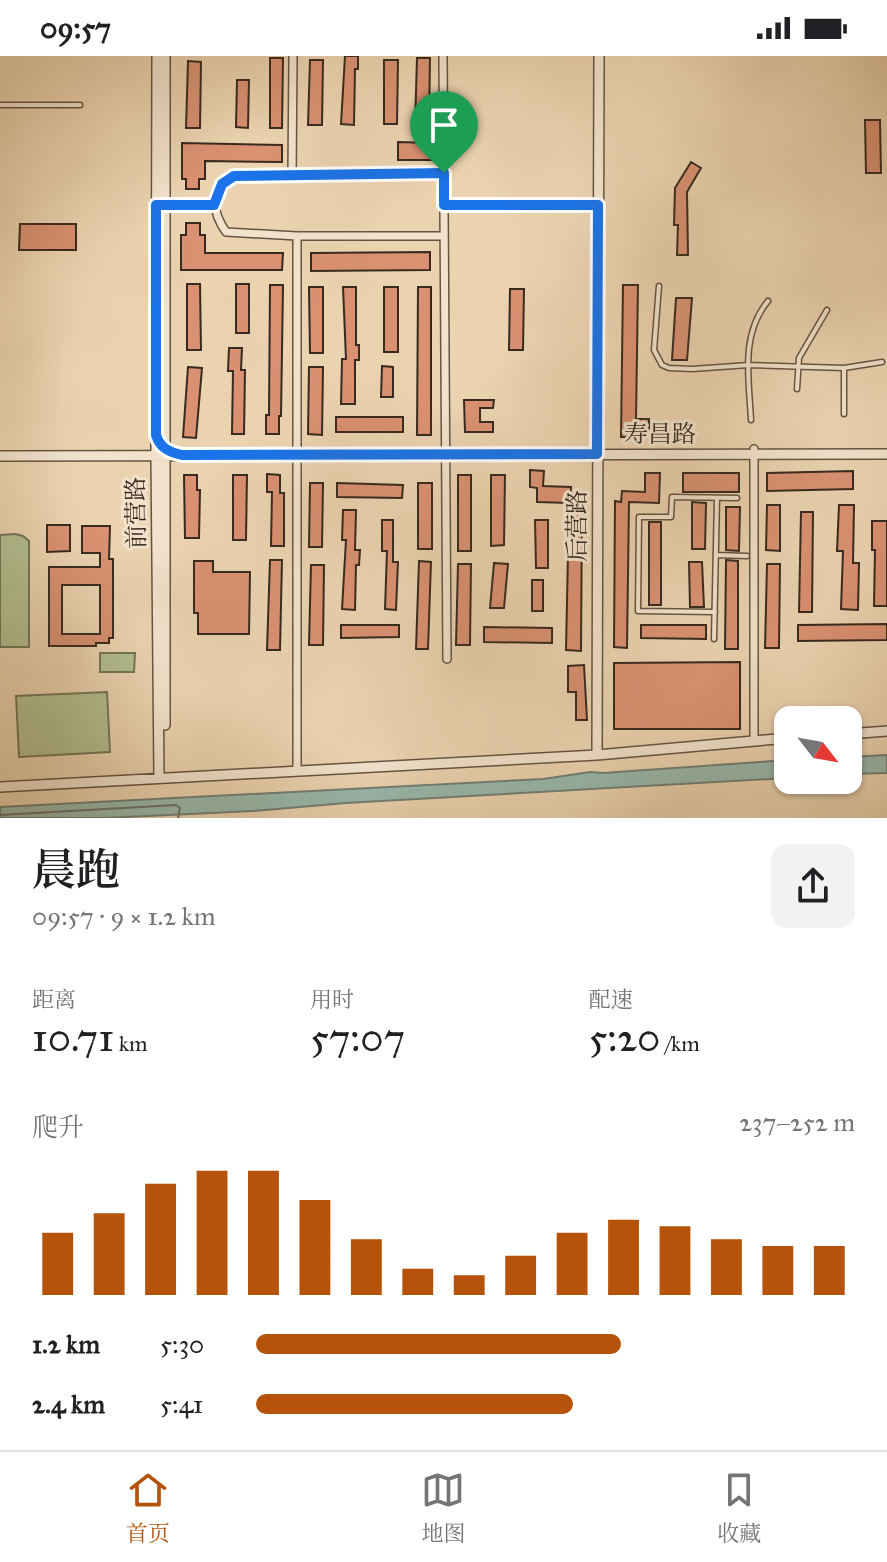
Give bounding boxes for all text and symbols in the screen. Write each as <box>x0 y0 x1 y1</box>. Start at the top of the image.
text: 09:57 <box>40 10 111 46</box>
pin <box>410 91 478 173</box>
icon: arrive <box>422 103 466 147</box>
street label: 寿昌路 <box>624 419 696 449</box>
street label: 前营路 <box>120 477 152 549</box>
street label: 后营路 <box>562 490 592 562</box>
north arrow <box>774 706 862 794</box>
map controls <box>774 706 862 794</box>
text: 晨跑 <box>32 843 120 897</box>
button: share <box>771 844 855 928</box>
text: 09:57 · 9 × 1.2 km <box>32 900 216 932</box>
text: 距离 <box>32 986 76 1013</box>
text: 用时 <box>310 986 354 1013</box>
text: 配速 <box>589 986 633 1013</box>
text: 10.71 <box>32 1013 114 1062</box>
text: 57:07 <box>310 1013 405 1062</box>
text: 5:20 <box>589 1013 660 1062</box>
text: km <box>114 1030 147 1057</box>
text: /km <box>660 1030 700 1057</box>
text: 237–252 m <box>739 1106 855 1138</box>
text: 爬升 <box>32 1111 84 1143</box>
text: 1.2 km <box>32 1328 100 1360</box>
text: 5:30 <box>160 1328 204 1360</box>
text: 2.4 km <box>32 1388 105 1420</box>
text: 5:41 <box>160 1388 203 1420</box>
tab: 首页 <box>126 1468 170 1547</box>
tab: 地图 <box>421 1468 465 1547</box>
tab: 收藏 <box>717 1468 761 1547</box>

